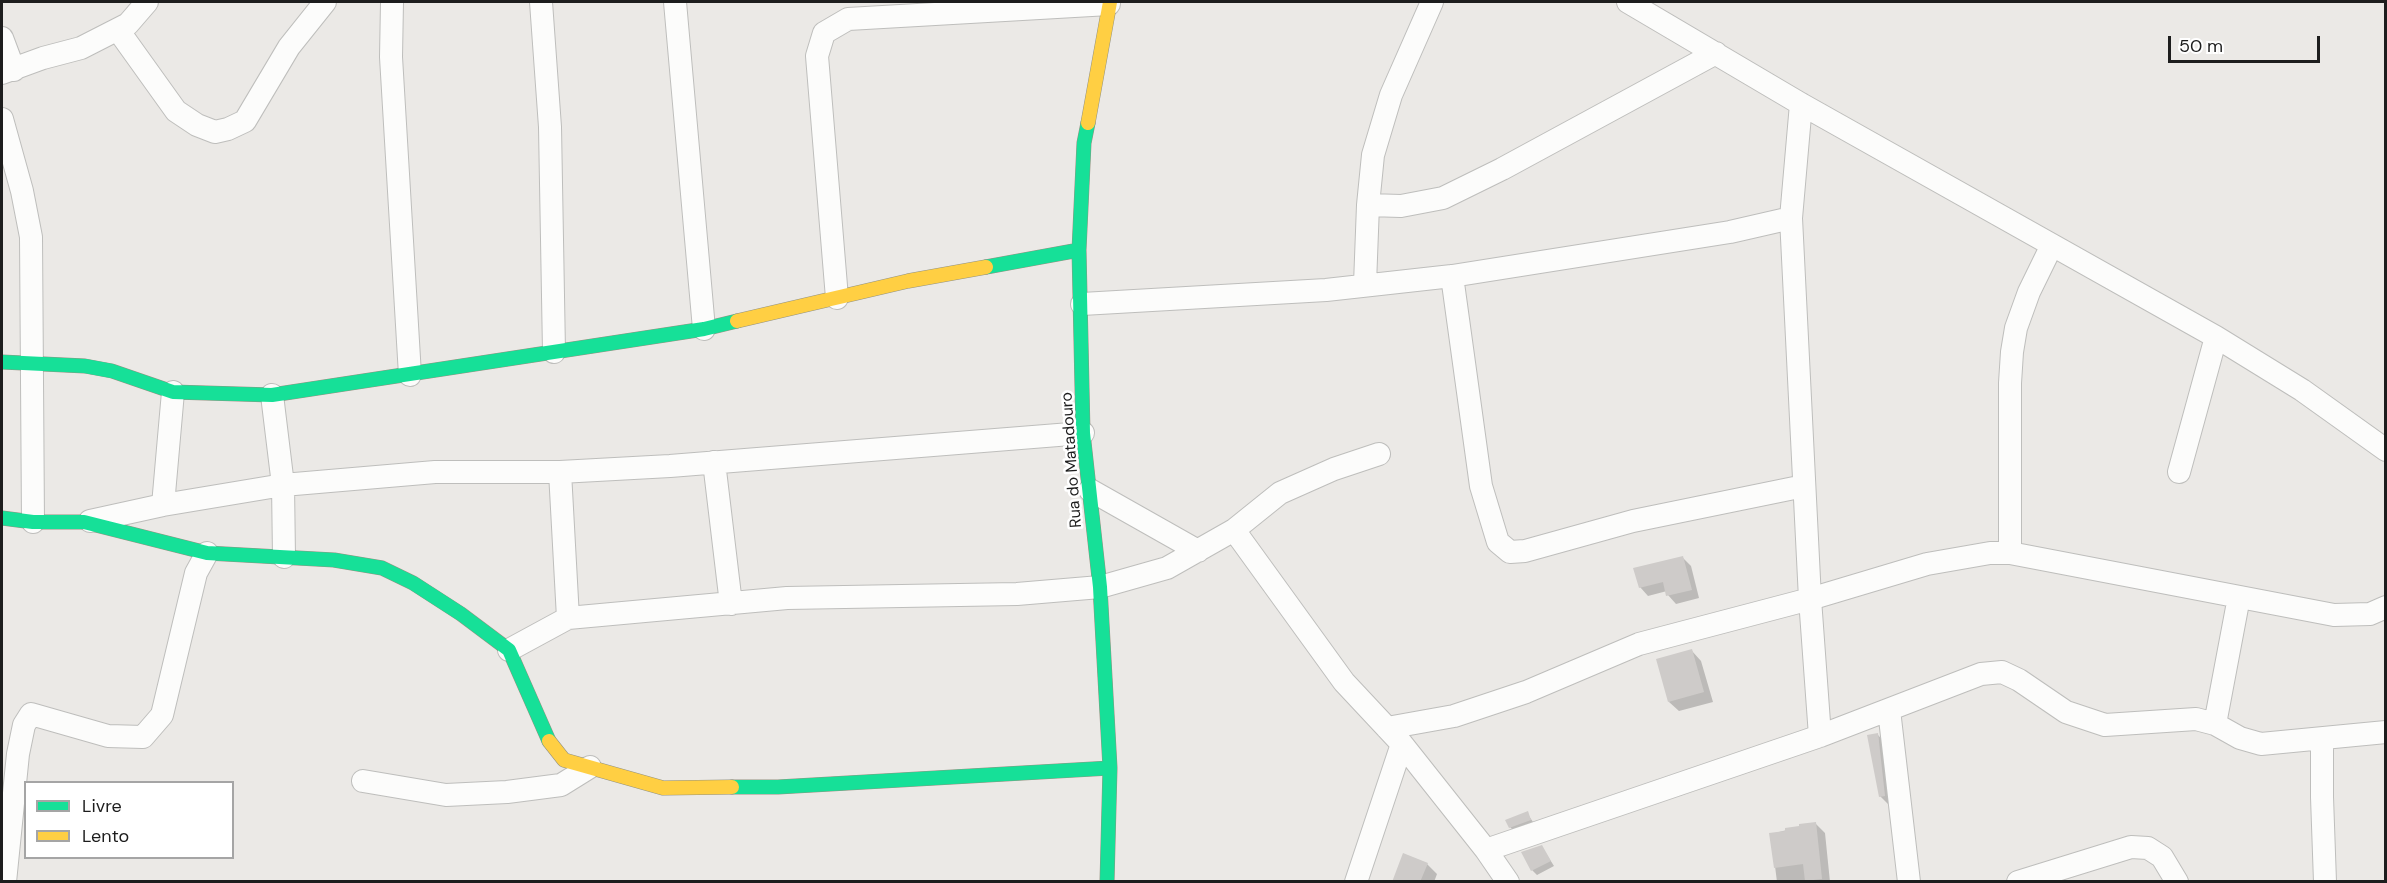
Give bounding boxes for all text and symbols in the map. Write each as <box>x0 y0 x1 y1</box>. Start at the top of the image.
scale bar <box>2171 24 2322 62</box>
text: 50 m <box>2179 34 2223 58</box>
street label: Rua do Matadouro <box>1058 391 1086 529</box>
legend <box>24 781 234 859</box>
text: Livre <box>82 794 122 818</box>
text: Lento <box>82 824 129 848</box>

